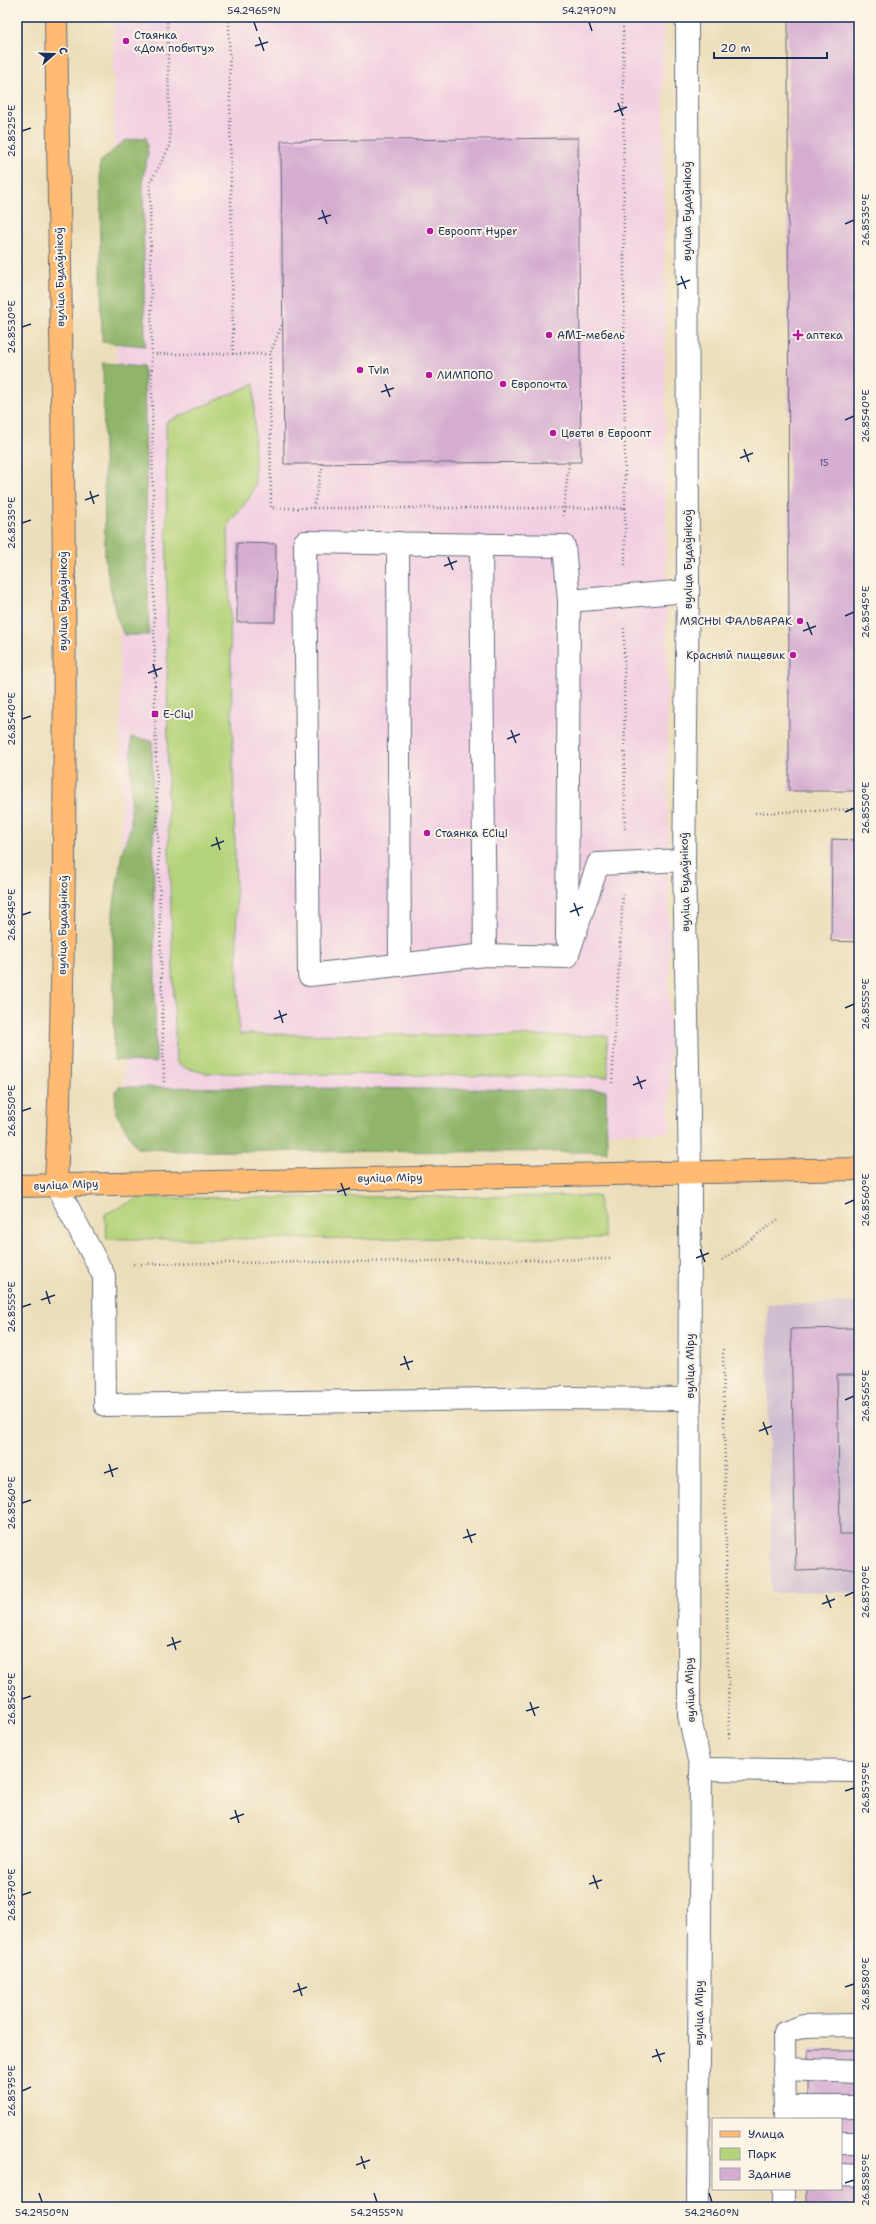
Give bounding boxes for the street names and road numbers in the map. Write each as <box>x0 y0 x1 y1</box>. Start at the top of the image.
street label: вуліца Будаўнікоў <box>680 161 695 261</box>
street label: вуліца Будаўнікоў <box>52 227 68 327</box>
street label: вуліца Будаўнікоў <box>681 509 696 609</box>
street label: вуліца Будаўнікоў <box>56 551 71 651</box>
street label: вуліца Будаўнікоў <box>677 832 693 932</box>
street label: вуліца Будаўнікоў <box>55 875 71 975</box>
street label: вуліца Міру <box>357 1170 423 1186</box>
street label: вуліца Міру <box>33 1176 99 1194</box>
street label: вуліца Міру <box>683 1334 698 1398</box>
street label: вуліца Міру <box>681 1657 699 1723</box>
street label: вуліца Міру <box>692 1981 707 2045</box>

